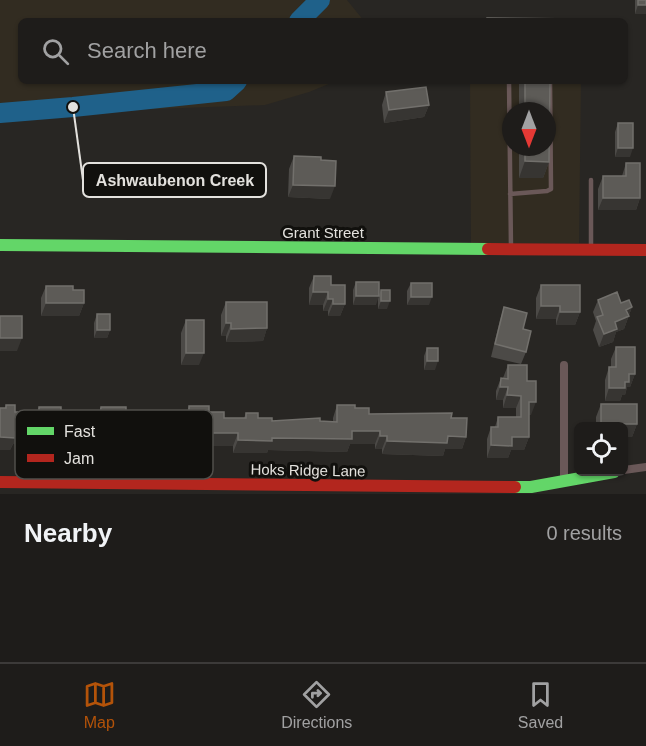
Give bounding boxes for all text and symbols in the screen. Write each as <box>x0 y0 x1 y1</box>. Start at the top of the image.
search box <box>18 18 628 84</box>
icon: search <box>39 35 72 68</box>
text: Search here <box>87 38 207 63</box>
north arrow <box>502 102 556 156</box>
callout: Ashwaubenon Creek <box>83 163 266 197</box>
text: Ashwaubenon Creek <box>96 172 254 189</box>
street label: Grant Street <box>282 224 365 241</box>
legend <box>15 410 213 479</box>
map controls <box>574 422 628 476</box>
button: locate <box>574 422 628 476</box>
text: Fast <box>64 423 96 440</box>
text: Jam <box>64 450 94 467</box>
street label: Hoks Ridge Lane <box>250 460 366 480</box>
text: Nearby <box>24 518 112 548</box>
text: 0 results <box>546 522 622 544</box>
tab: Map <box>83 678 116 732</box>
tab: Directions <box>281 678 352 732</box>
tab: Saved <box>518 678 563 732</box>

